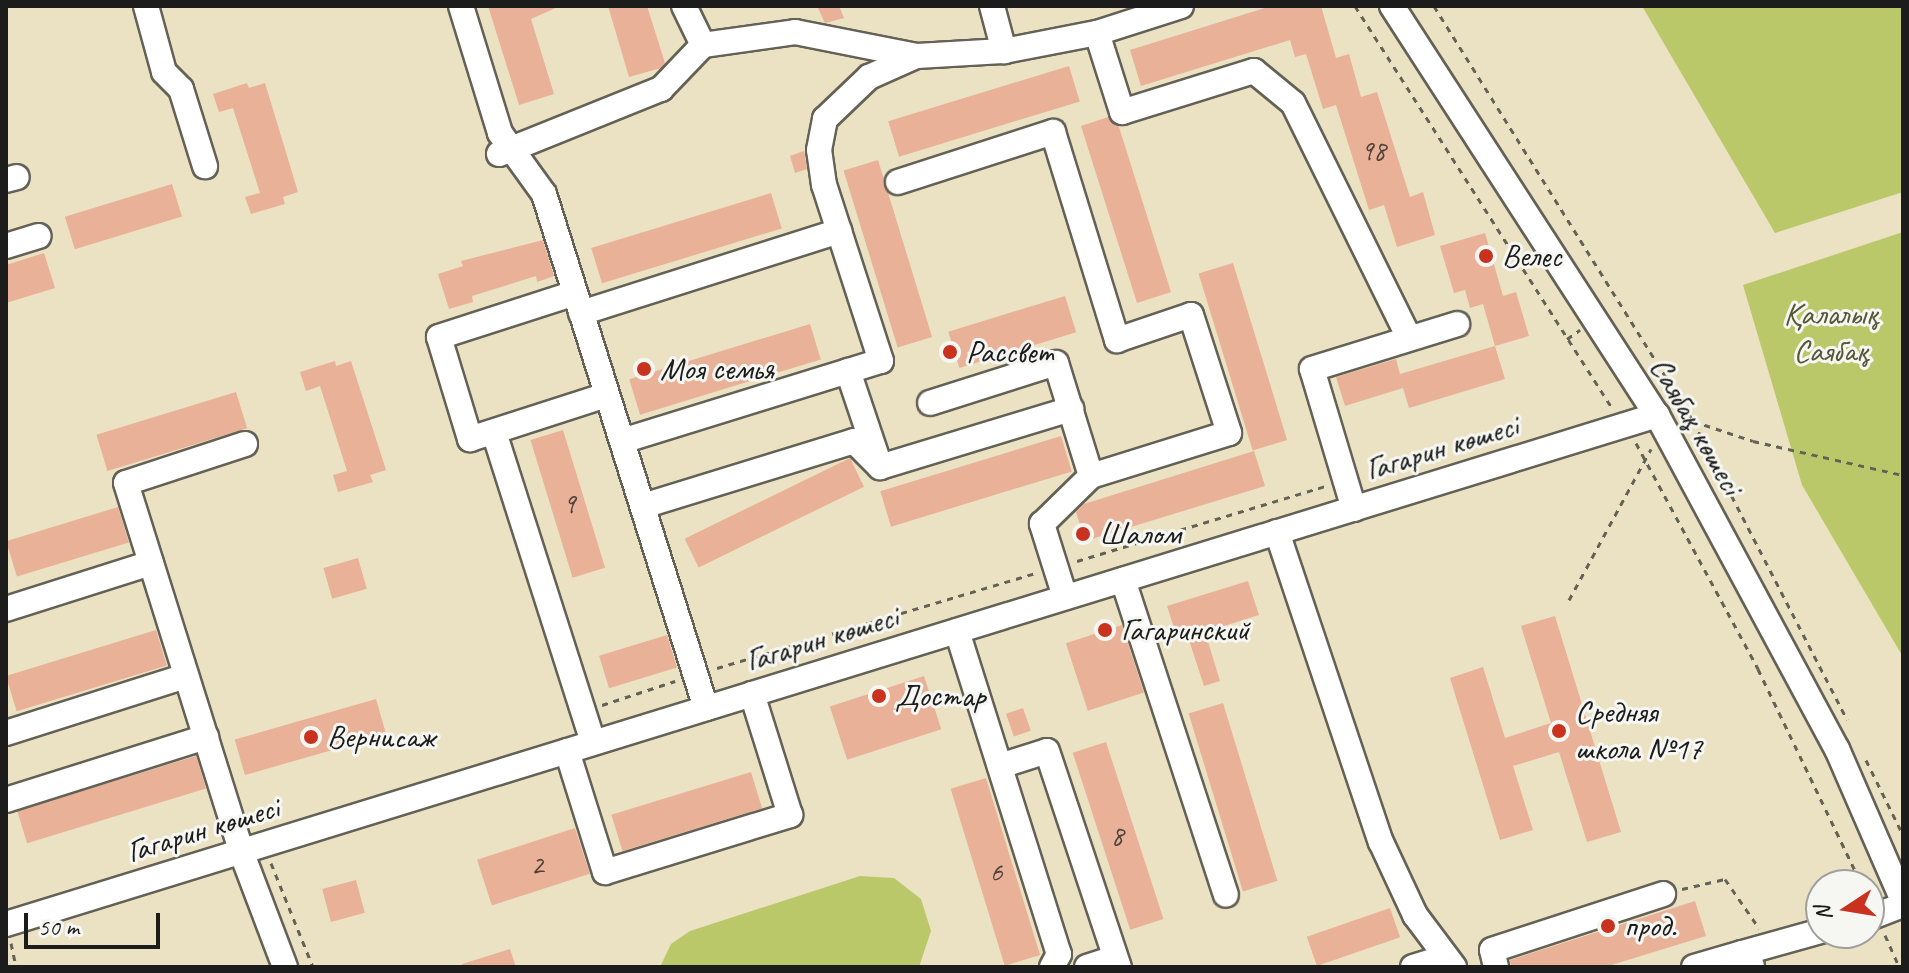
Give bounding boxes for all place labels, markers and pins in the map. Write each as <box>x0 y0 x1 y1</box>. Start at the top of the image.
place label: Велес <box>1502 237 1561 275</box>
marker: Велес <box>1477 247 1495 265</box>
place label: Рассвет <box>966 333 1053 371</box>
marker: Рассвет <box>941 343 959 361</box>
place label: Моя семья <box>660 350 772 388</box>
marker: Моя семья <box>635 360 653 378</box>
place label: Шалом <box>1099 515 1181 553</box>
marker: Шалом <box>1074 525 1092 543</box>
place label: Гагаринский <box>1121 611 1249 649</box>
marker: Гагаринский <box>1096 621 1114 639</box>
place label: Достар <box>895 677 985 715</box>
marker: Достар <box>870 687 888 705</box>
place label: Средняя школа №17 <box>1575 694 1702 769</box>
place label: Вернисаж <box>327 718 435 756</box>
marker: Средняя школа №17 <box>1550 722 1568 740</box>
marker: Вернисаж <box>302 728 320 746</box>
place label: прод. <box>1624 907 1677 945</box>
marker: прод. <box>1599 917 1617 935</box>

